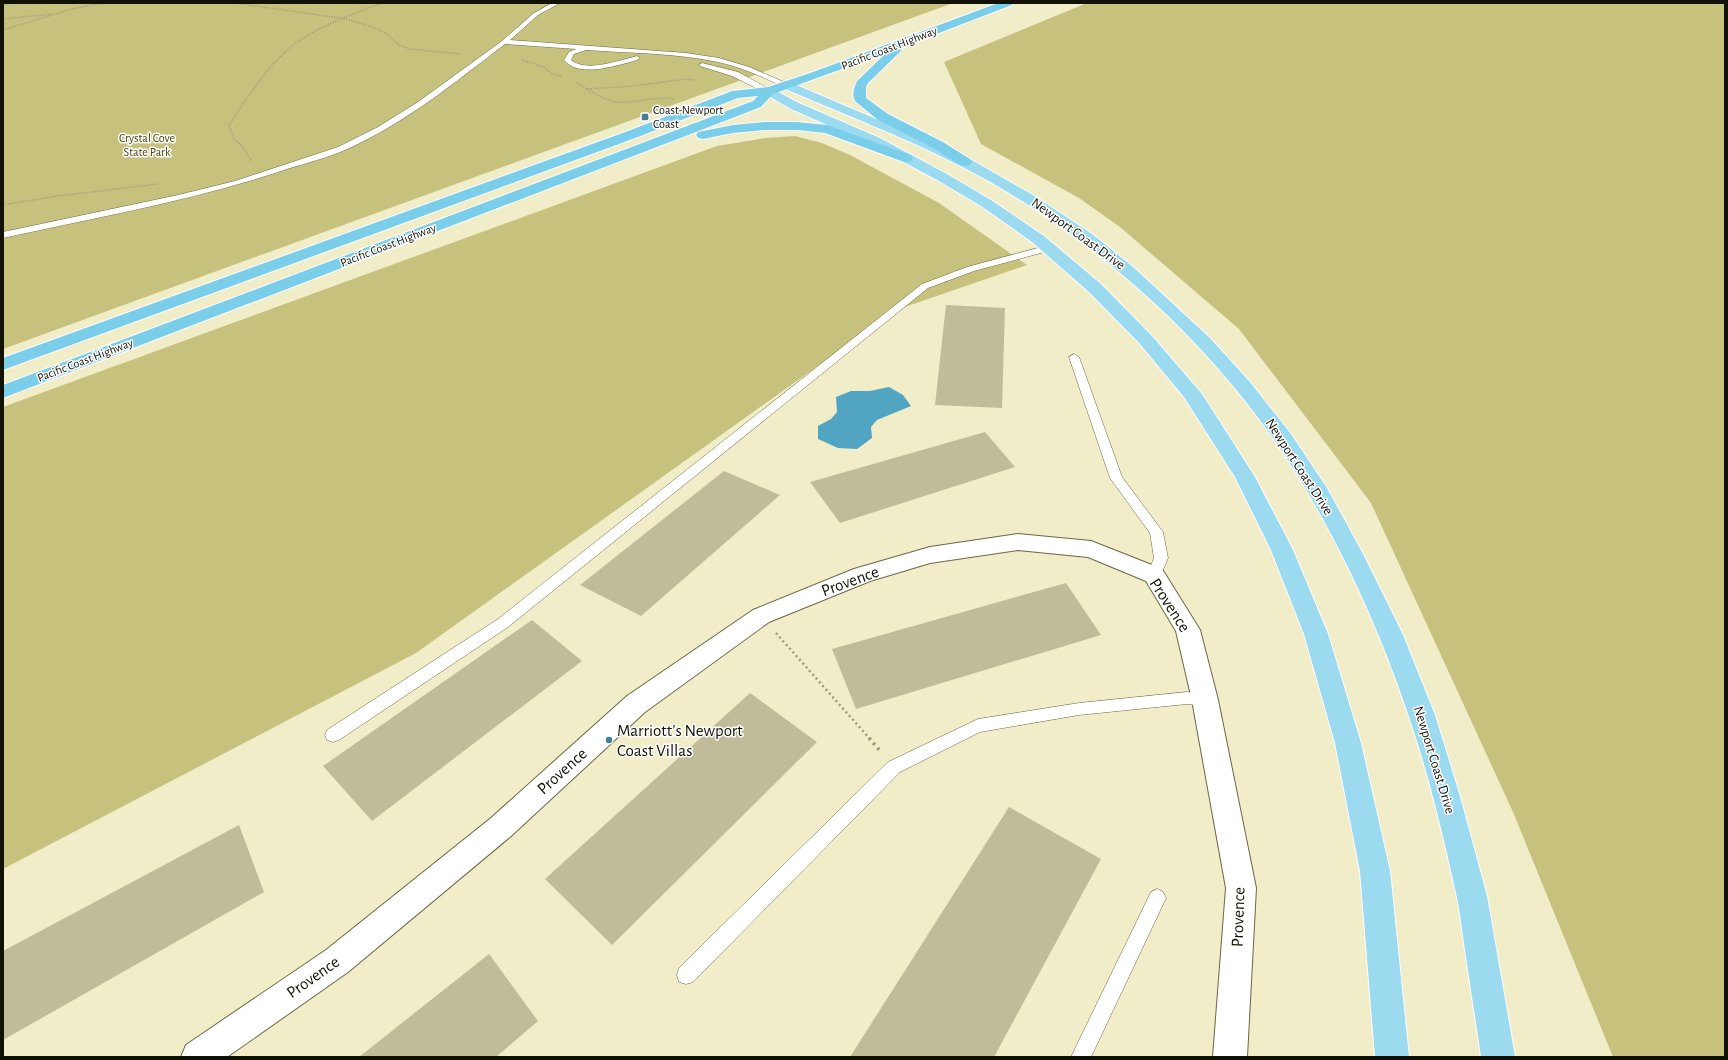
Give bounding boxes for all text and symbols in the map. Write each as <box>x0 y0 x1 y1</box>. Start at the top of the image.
street label: Pacific Coast Highway <box>840 24 939 73</box>
place label: Coast-Newport Coast <box>653 104 723 130</box>
marker: Coast-Newport Coast <box>640 112 650 122</box>
park label: Crystal Cove State Park <box>119 132 175 158</box>
street label: Newport Coast Drive <box>1029 195 1127 273</box>
street label: Pacific Coast Highway <box>339 221 438 270</box>
street label: Pacific Coast Highway <box>36 336 135 385</box>
street label: Newport Coast Drive <box>1263 416 1335 518</box>
street label: Provence <box>819 563 881 599</box>
street label: Provence <box>1146 575 1194 635</box>
street label: Newport Coast Drive <box>1411 705 1457 815</box>
place label: Marriott's Newport Coast Villas <box>617 722 743 759</box>
marker: Marriott's Newport Coast Villas <box>604 735 614 745</box>
street label: Provence <box>534 744 590 797</box>
street label: Provence <box>1228 887 1248 947</box>
street label: Provence <box>283 953 343 1001</box>

